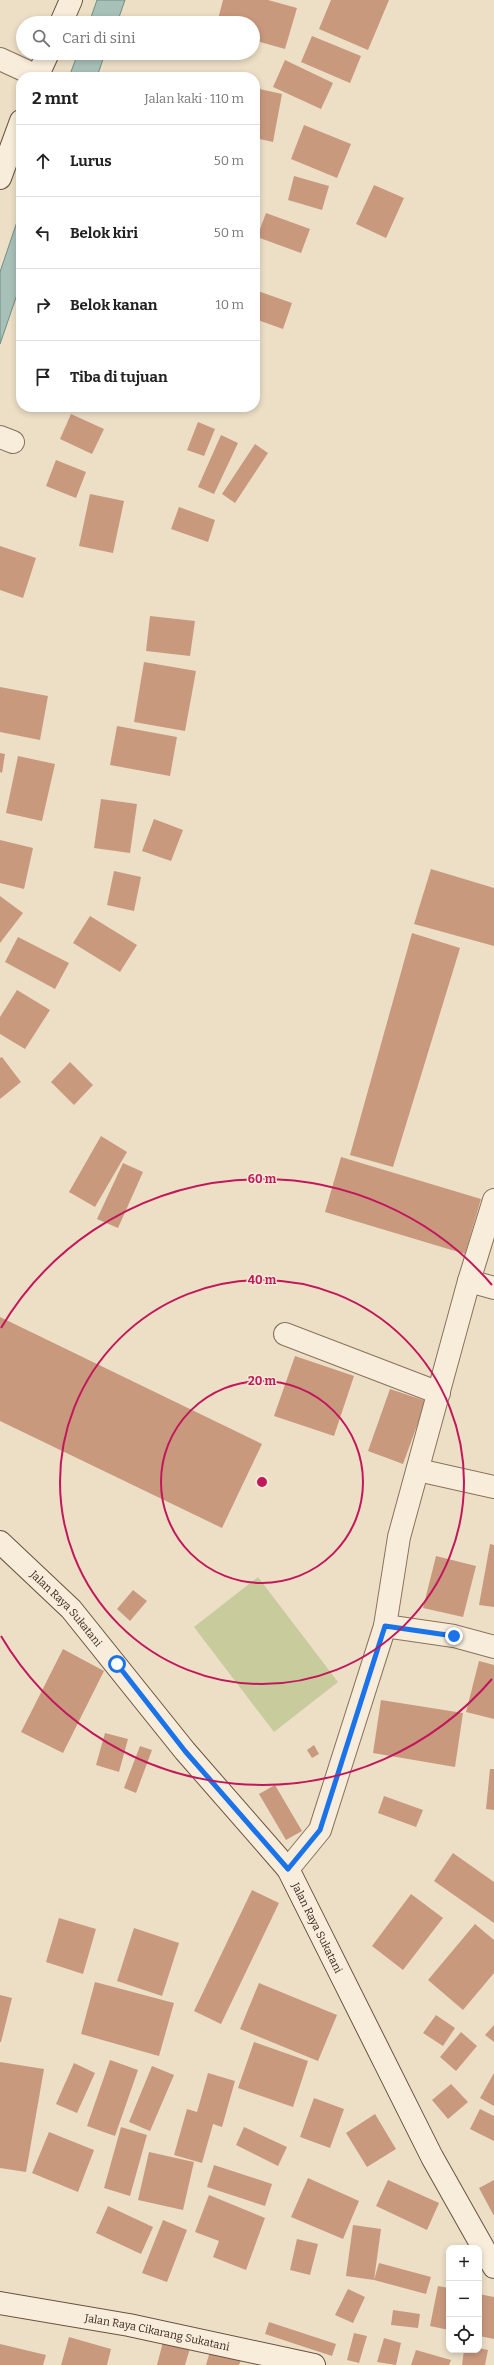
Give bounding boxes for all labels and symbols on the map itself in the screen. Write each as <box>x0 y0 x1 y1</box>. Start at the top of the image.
text: 60 m <box>248 1172 277 1186</box>
text: 40 m <box>248 1273 277 1287</box>
text: 20 m <box>248 1374 277 1388</box>
centre of rings <box>255 1475 269 1489</box>
street label: Jalan Raya Sukatani <box>27 1567 105 1650</box>
route end <box>445 1627 463 1645</box>
route start <box>108 1655 126 1673</box>
street label: Jalan Raya Sukatani <box>289 1879 346 1976</box>
street label: Jalan Raya Cikarang Sukatani <box>83 2311 232 2353</box>

